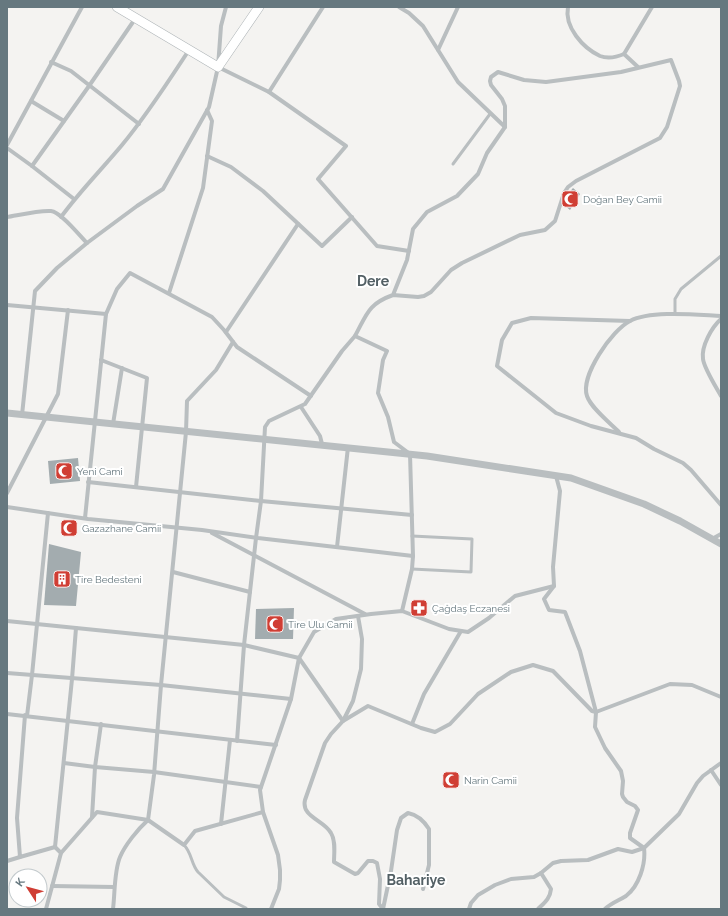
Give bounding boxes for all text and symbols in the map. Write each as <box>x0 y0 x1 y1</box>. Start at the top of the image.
mosque icon: Doğan Bey Camii <box>560 189 580 209</box>
place label: Doğan Bey Camii <box>583 194 662 205</box>
district label: Dere <box>357 273 390 289</box>
mosque icon: Yeni Cami <box>54 461 74 481</box>
place label: Yeni Cami <box>77 466 123 477</box>
mosque icon: Gazazhane Camii <box>59 518 79 538</box>
place label: Gazazhane Camii <box>82 523 161 534</box>
building icon: Tire Bedesteni <box>52 569 72 589</box>
place label: Tire Bedesteni <box>75 574 142 585</box>
pharmacy icon: Çağdaş Eczanesi <box>409 598 429 618</box>
place label: Çağdaş Eczanesi <box>432 603 510 614</box>
mosque icon: Tire Ulu Camii <box>265 614 285 634</box>
place label: Tire Ulu Camii <box>288 619 353 630</box>
mosque icon: Narin Camii <box>441 770 461 790</box>
place label: Narin Camii <box>464 775 517 786</box>
north arrow <box>8 868 48 908</box>
district label: Bahariye <box>387 872 446 888</box>
text: K <box>13 875 28 889</box>

